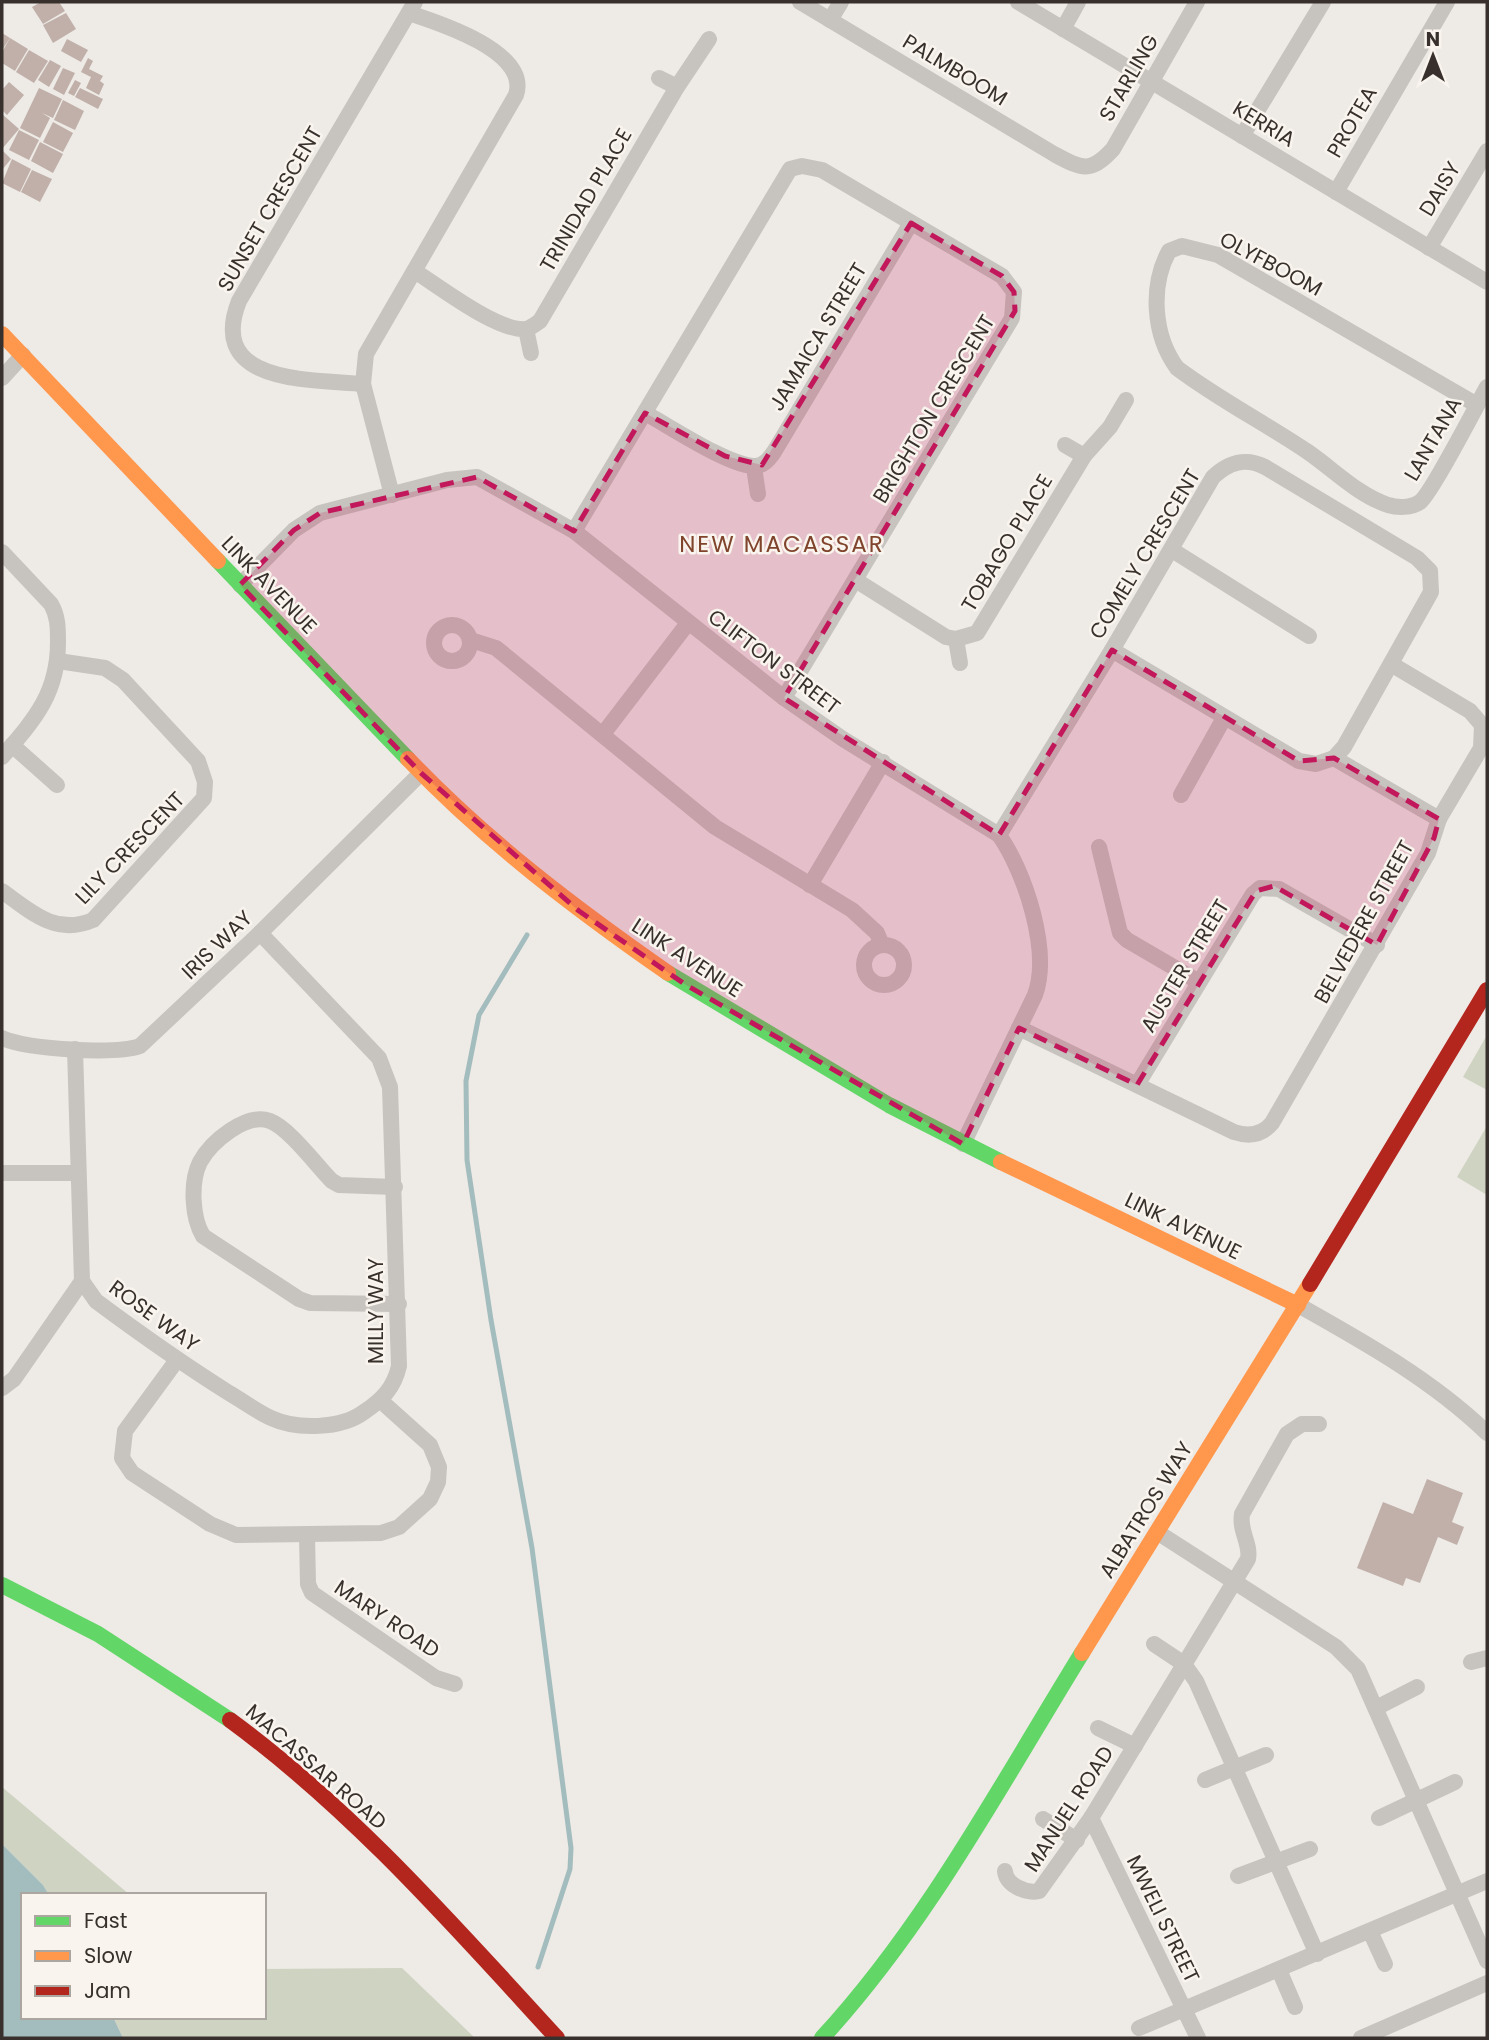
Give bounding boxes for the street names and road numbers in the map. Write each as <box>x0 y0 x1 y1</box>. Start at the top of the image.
street label: PALMBOOM <box>897 27 1013 112</box>
street label: STARLING <box>1092 29 1165 127</box>
street label: PROTEA <box>1320 81 1384 163</box>
street label: KERRIA <box>1228 94 1301 154</box>
street label: SUNSET CRESCENT <box>210 121 329 297</box>
street label: TRINIDAD PLACE <box>533 123 638 277</box>
street label: DAISY <box>1412 156 1467 221</box>
street label: OLYFBOOM <box>1215 224 1328 303</box>
street label: JAMAICA STREET <box>762 257 873 416</box>
street label: BRIGHTON CRESCENT <box>866 309 1001 508</box>
street label: LANTANA <box>1397 391 1468 486</box>
street label: COMELY CRESCENT <box>1082 463 1207 644</box>
street label: TOBAGO PLACE <box>954 469 1059 617</box>
street label: LINK AVENUE <box>215 529 324 640</box>
street label: CLIFTON STREET <box>702 602 846 721</box>
street label: LILY CRESCENT <box>68 785 191 910</box>
street label: BELVEDERE STREET <box>1307 835 1420 1008</box>
street label: AUSTER STREET <box>1133 894 1236 1038</box>
street label: IRIS WAY <box>175 904 258 986</box>
street label: LINK AVENUE <box>627 911 748 1004</box>
street label: LINK AVENUE <box>1120 1185 1246 1266</box>
street label: MILLY WAY <box>361 1258 390 1364</box>
street label: ROSE WAY <box>103 1273 205 1358</box>
street label: ALBATROS WAY <box>1092 1436 1199 1583</box>
street label: MARY ROAD <box>329 1573 446 1664</box>
street label: MACASSAR ROAD <box>240 1697 393 1836</box>
street label: MANUEL ROAD <box>1017 1740 1120 1877</box>
street label: MWELI STREET <box>1120 1850 1207 1987</box>

